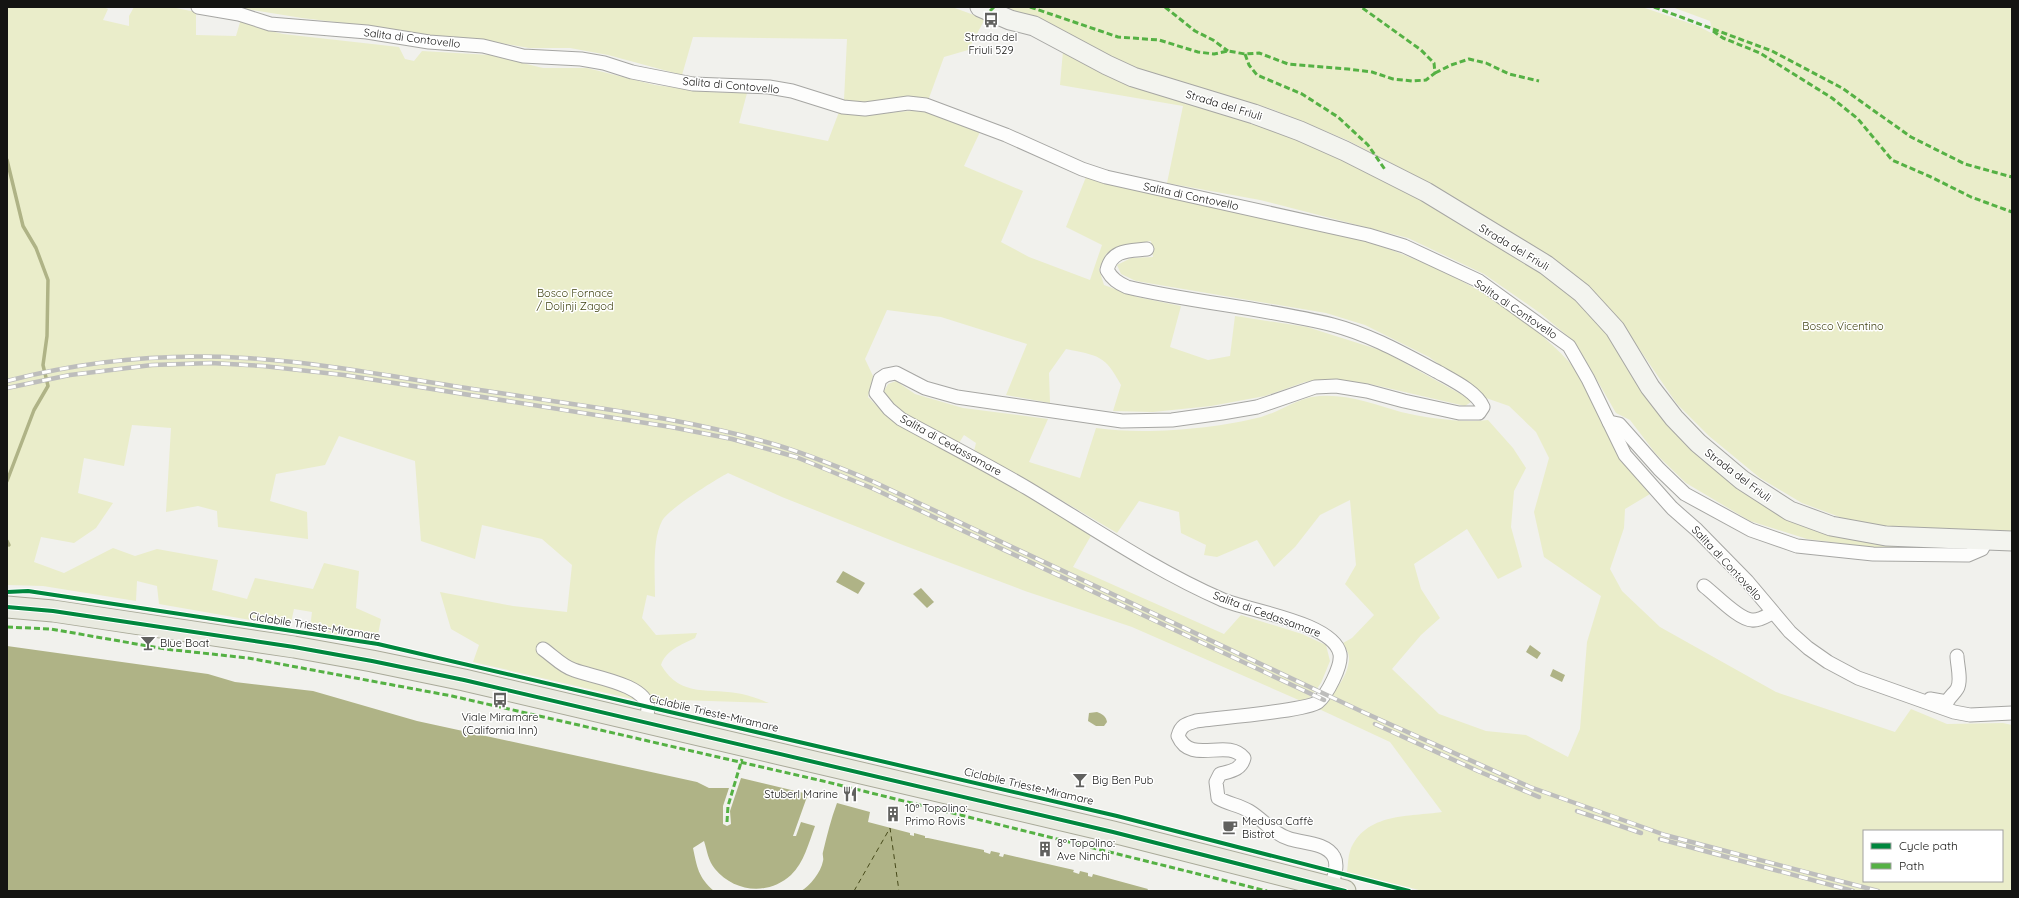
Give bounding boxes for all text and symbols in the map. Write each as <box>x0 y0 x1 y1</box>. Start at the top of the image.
bus stop icon: Strada del Friuli 529 <box>982 11 1000 29</box>
street label: Salita di Contovello <box>363 25 461 51</box>
place label: Strada del Friuli 529 <box>965 30 1017 57</box>
street label: Salita di Contovello <box>682 74 780 96</box>
street label: Strada del Friuli <box>1184 87 1264 123</box>
street label: Salita di Contovello <box>1142 179 1240 213</box>
street label: Strada del Friuli <box>1476 221 1552 273</box>
street label: Salita di Contovello <box>1472 276 1560 342</box>
park label: Bosco Fornace / Doljnji Zagod <box>536 286 614 313</box>
park label: Bosco Vicentino <box>1802 319 1884 333</box>
street label: Salita di Cedassamare <box>898 411 1004 479</box>
street label: Strada del Friuli <box>1702 446 1774 504</box>
street label: Salita di Contovello <box>1689 523 1765 604</box>
street label: Salita di Cedassamare <box>1211 588 1323 640</box>
street label: Ciclabile Trieste-Miramare <box>249 609 381 643</box>
bar icon: Blue Boat <box>139 634 157 652</box>
place label: Blue Boat <box>160 636 210 650</box>
bus stop icon: Viale Miramare (California Inn) <box>491 691 509 709</box>
street label: Ciclabile Trieste-Miramare <box>648 691 780 735</box>
place label: Viale Miramare (California Inn) <box>461 710 539 737</box>
street label: Ciclabile Trieste-Miramare <box>963 764 1095 808</box>
bar icon: Big Ben Pub <box>1071 771 1089 789</box>
place label: Big Ben Pub <box>1092 773 1154 787</box>
restaurant icon: Stuberl Marine <box>841 785 859 803</box>
place label: Stuberl Marine <box>764 787 838 801</box>
place label: 10º Topolino: Primo Rovis <box>905 801 968 828</box>
building icon: 10º Topolino: Primo Rovis <box>884 805 902 823</box>
place label: Medusa Caffè Bistrot <box>1242 814 1313 841</box>
cafe icon: Medusa Caffè Bistrot <box>1221 818 1239 836</box>
legend <box>1863 830 2003 882</box>
place label: 8º Topolino: Ave Ninchi <box>1057 836 1115 863</box>
text: Cycle path <box>1899 838 1958 853</box>
building icon: 8º Topolino: Ave Ninchi <box>1036 840 1054 858</box>
text: Path <box>1899 858 1924 873</box>

